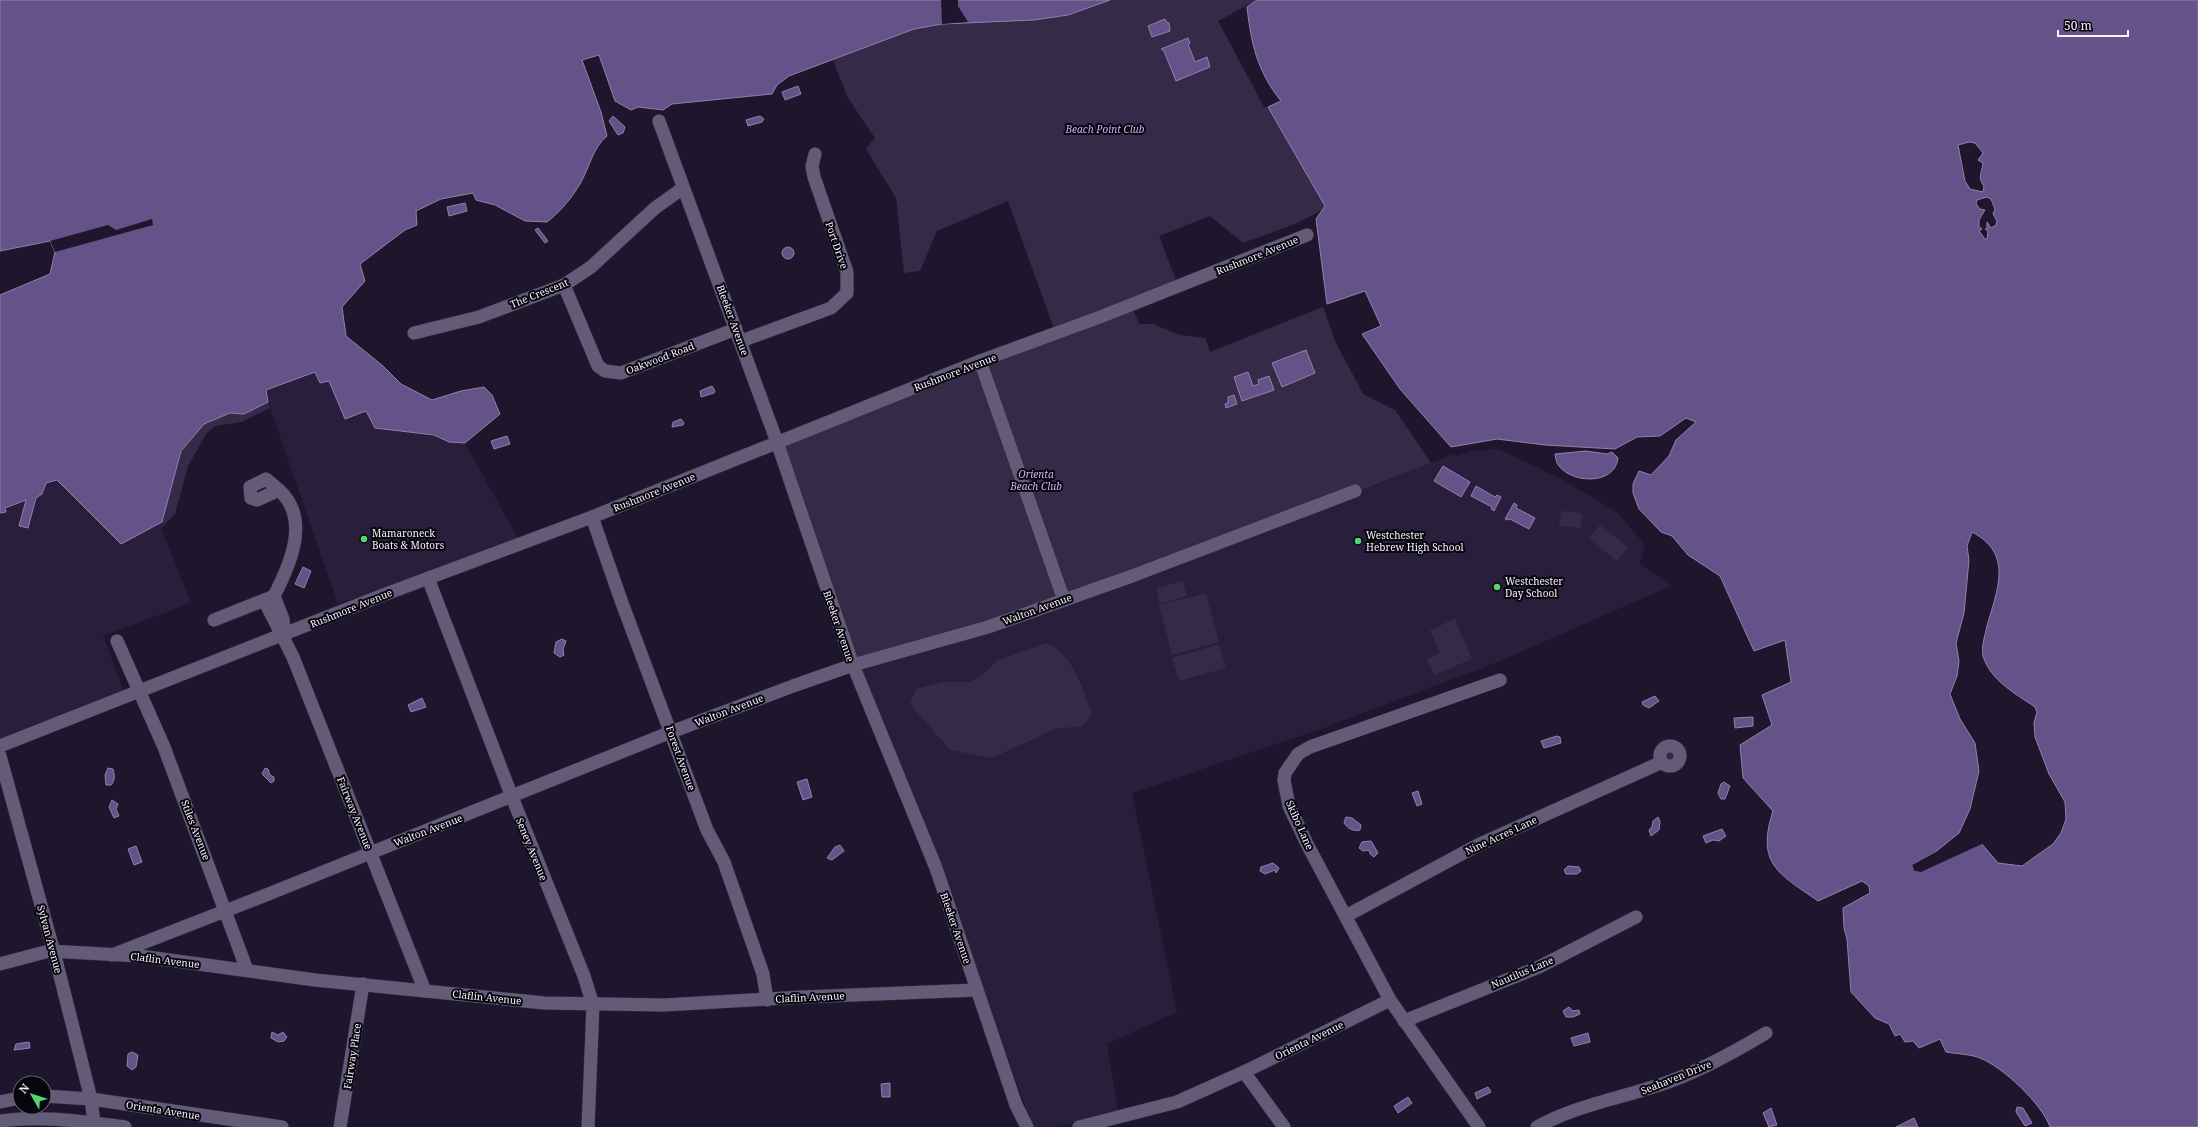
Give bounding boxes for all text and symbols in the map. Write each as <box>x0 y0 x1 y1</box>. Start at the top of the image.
scale bar <box>2058 12 2128 38</box>
text: 50 m <box>2064 17 2092 34</box>
park label: Beach Point Club <box>1065 122 1145 136</box>
street label: Port Drive <box>822 220 852 270</box>
street label: Rushmore Avenue <box>1214 232 1300 278</box>
street label: The Crescent <box>508 275 571 311</box>
street label: Bleeker Avenue <box>714 283 752 357</box>
street label: Oakwood Road <box>624 339 696 377</box>
street label: Rushmore Avenue <box>912 350 998 394</box>
park label: Orienta Beach Club <box>1009 467 1062 493</box>
street label: Rushmore Avenue <box>611 469 697 515</box>
place label: Mamaroneck Boats & Motors <box>372 526 445 552</box>
place label: Westchester Hebrew High School <box>1366 528 1464 554</box>
marker: Mamaroneck Boats & Motors <box>359 534 369 544</box>
marker: Westchester Hebrew High School <box>1353 536 1363 546</box>
place label: Westchester Day School <box>1505 574 1563 600</box>
marker: Westchester Day School <box>1492 582 1502 592</box>
street label: Rushmore Avenue <box>308 585 394 631</box>
street label: Bleeker Avenue <box>820 589 858 663</box>
street label: Walton Avenue <box>1000 590 1074 628</box>
street label: Walton Avenue <box>693 690 765 730</box>
street label: Forest Avenue <box>663 724 699 792</box>
street label: Fairway Avenue <box>334 775 376 851</box>
street label: Stiles Avenue <box>178 798 214 862</box>
street label: Skibo Lane <box>1283 798 1317 852</box>
street label: Walton Avenue <box>392 810 464 850</box>
street label: Nine Acres Lane <box>1463 812 1539 858</box>
street label: Seney Avenue <box>513 816 551 882</box>
street label: Bleeker Avenue <box>937 891 975 965</box>
street label: Sylvan Avenue <box>34 903 66 975</box>
street label: Claflin Avenue <box>130 949 200 971</box>
street label: Nautilus Lane <box>1489 953 1555 991</box>
street label: Claflin Avenue <box>452 986 522 1008</box>
street label: Claflin Avenue <box>775 988 845 1006</box>
street label: Orienta Avenue <box>1272 1017 1346 1063</box>
street label: Fairway Place <box>340 1022 364 1090</box>
street label: Seahaven Drive <box>1639 1056 1713 1098</box>
north arrow <box>12 1075 52 1115</box>
text: N <box>15 1080 33 1096</box>
street label: Orienta Avenue <box>125 1097 201 1123</box>

